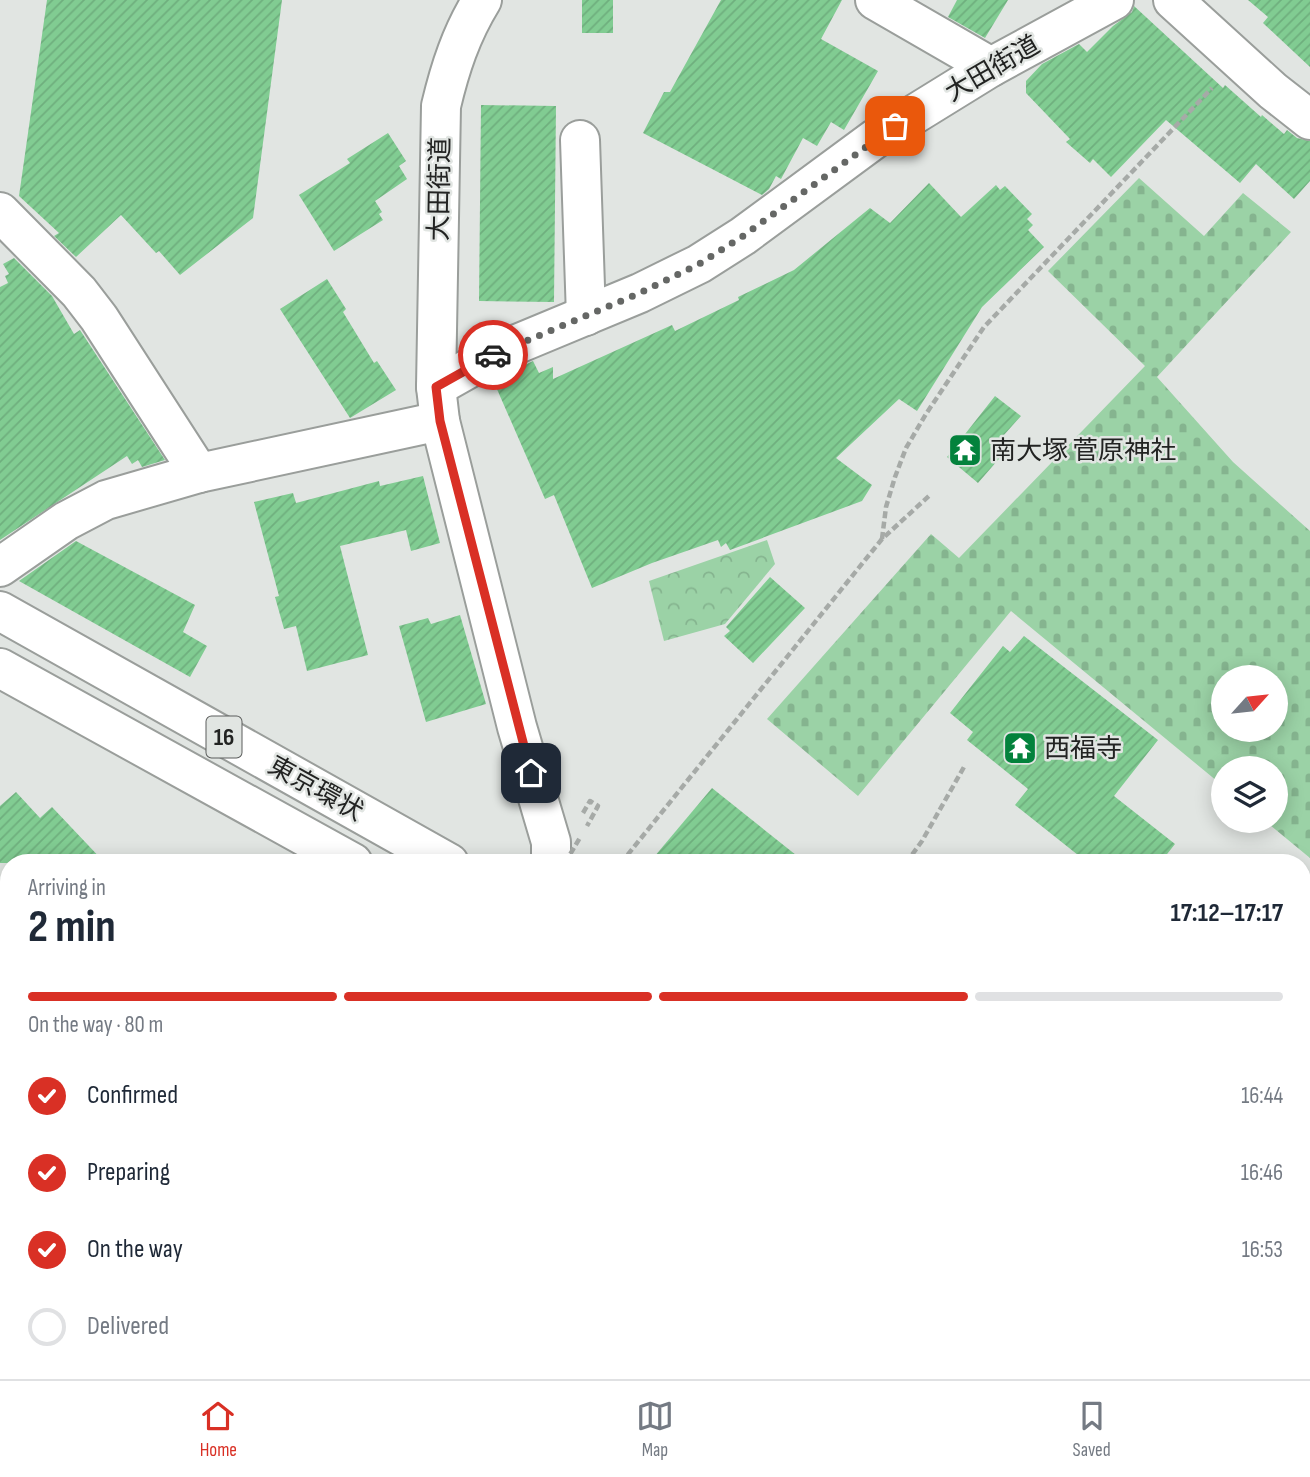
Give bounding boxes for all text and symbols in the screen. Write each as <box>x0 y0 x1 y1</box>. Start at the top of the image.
street label: 大田街道 <box>940 30 1046 109</box>
pin <box>865 96 925 156</box>
icon: bag <box>876 107 914 145</box>
street label: 大田街道 <box>424 137 457 241</box>
courier <box>458 320 528 390</box>
icon: car <box>474 336 512 374</box>
temple icon: 南大塚 菅原神社 <box>946 431 984 469</box>
place label: 南大塚 菅原神社 <box>990 436 1176 467</box>
north arrow <box>1211 665 1288 742</box>
map controls <box>1211 665 1288 833</box>
road number: 16 <box>206 716 242 758</box>
temple icon: 西福寺 <box>1001 729 1039 767</box>
place label: 西福寺 <box>1044 734 1122 765</box>
pin <box>501 743 561 803</box>
street label: 東京環状 <box>262 751 368 828</box>
icon: home <box>512 754 550 792</box>
button: layers <box>1211 756 1288 833</box>
text: Arriving in <box>28 874 106 902</box>
text: 17:12–17:17 <box>1171 898 1283 929</box>
text: 2 min <box>28 900 116 955</box>
text: On the way · 80 m <box>28 1011 163 1039</box>
icon: check <box>28 1077 66 1115</box>
text: Confirmed <box>87 1080 178 1111</box>
text: 16:44 <box>1241 1082 1283 1110</box>
icon: check <box>28 1154 66 1192</box>
text: Preparing <box>87 1157 170 1188</box>
text: 16:46 <box>1241 1159 1283 1187</box>
icon: check <box>28 1231 66 1269</box>
text: On the way <box>87 1234 183 1265</box>
text: 16:53 <box>1242 1236 1283 1264</box>
text: Delivered <box>87 1311 169 1342</box>
tab: Home <box>199 1397 237 1462</box>
tab: Map <box>636 1397 674 1462</box>
tab: Saved <box>1073 1397 1111 1462</box>

